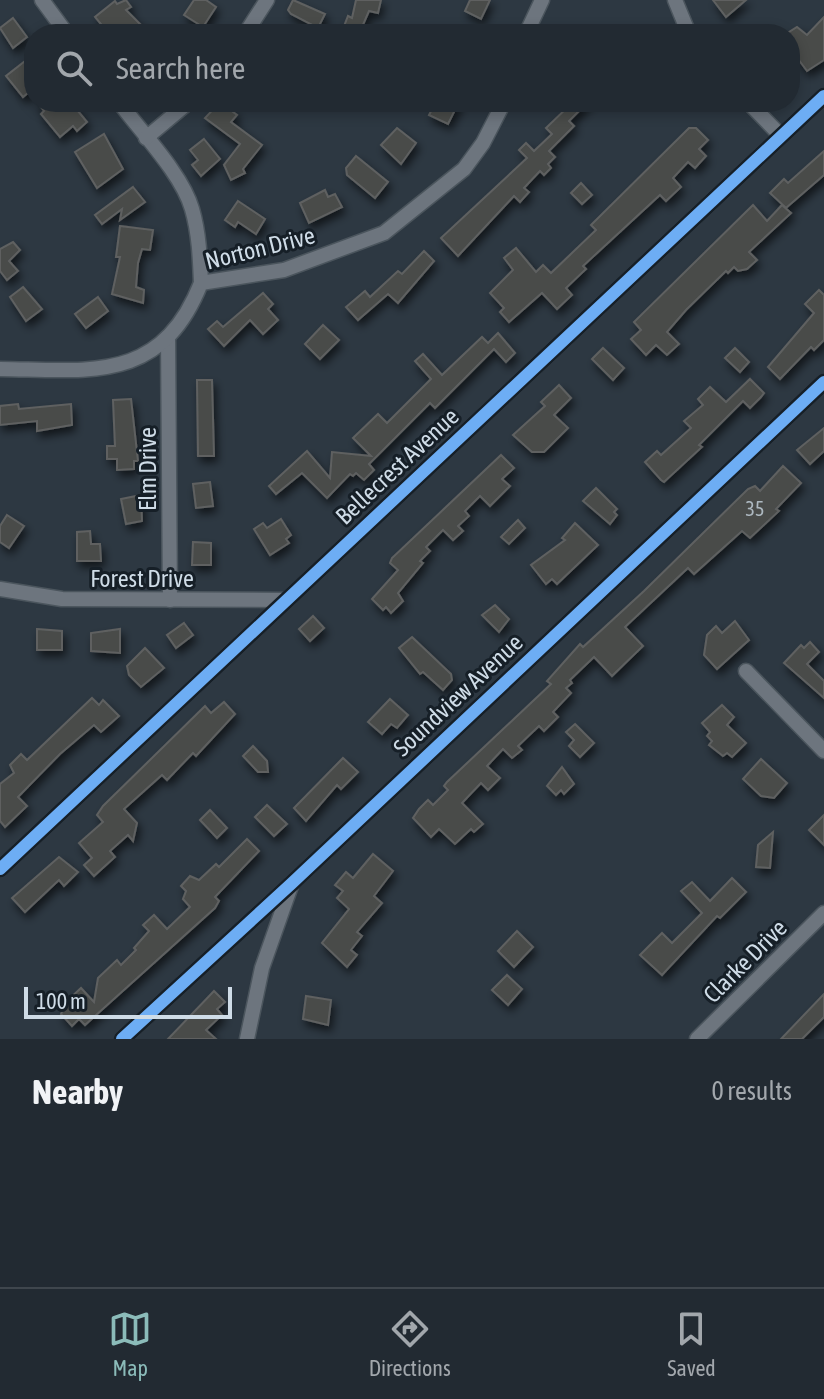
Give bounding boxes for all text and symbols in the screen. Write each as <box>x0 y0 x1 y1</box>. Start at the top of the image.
search box <box>24 24 800 112</box>
icon: search <box>52 46 96 90</box>
text: Search here <box>116 51 245 85</box>
street label: Norton Drive <box>203 221 317 275</box>
street label: Bellecrest Avenue <box>330 402 464 530</box>
street label: Elm Drive <box>134 427 161 511</box>
house number: 35 <box>746 497 764 520</box>
street label: Forest Drive <box>90 565 194 592</box>
street label: Soundview Avenue <box>388 628 528 762</box>
street label: Clarke Drive <box>698 914 792 1008</box>
scale bar <box>24 983 232 1019</box>
text: 100 m <box>36 988 86 1014</box>
text: Nearby <box>32 1072 123 1111</box>
text: 0 results <box>711 1076 792 1106</box>
tab: Map <box>108 1307 152 1381</box>
tab: Directions <box>369 1307 451 1381</box>
tab: Saved <box>667 1307 716 1381</box>

